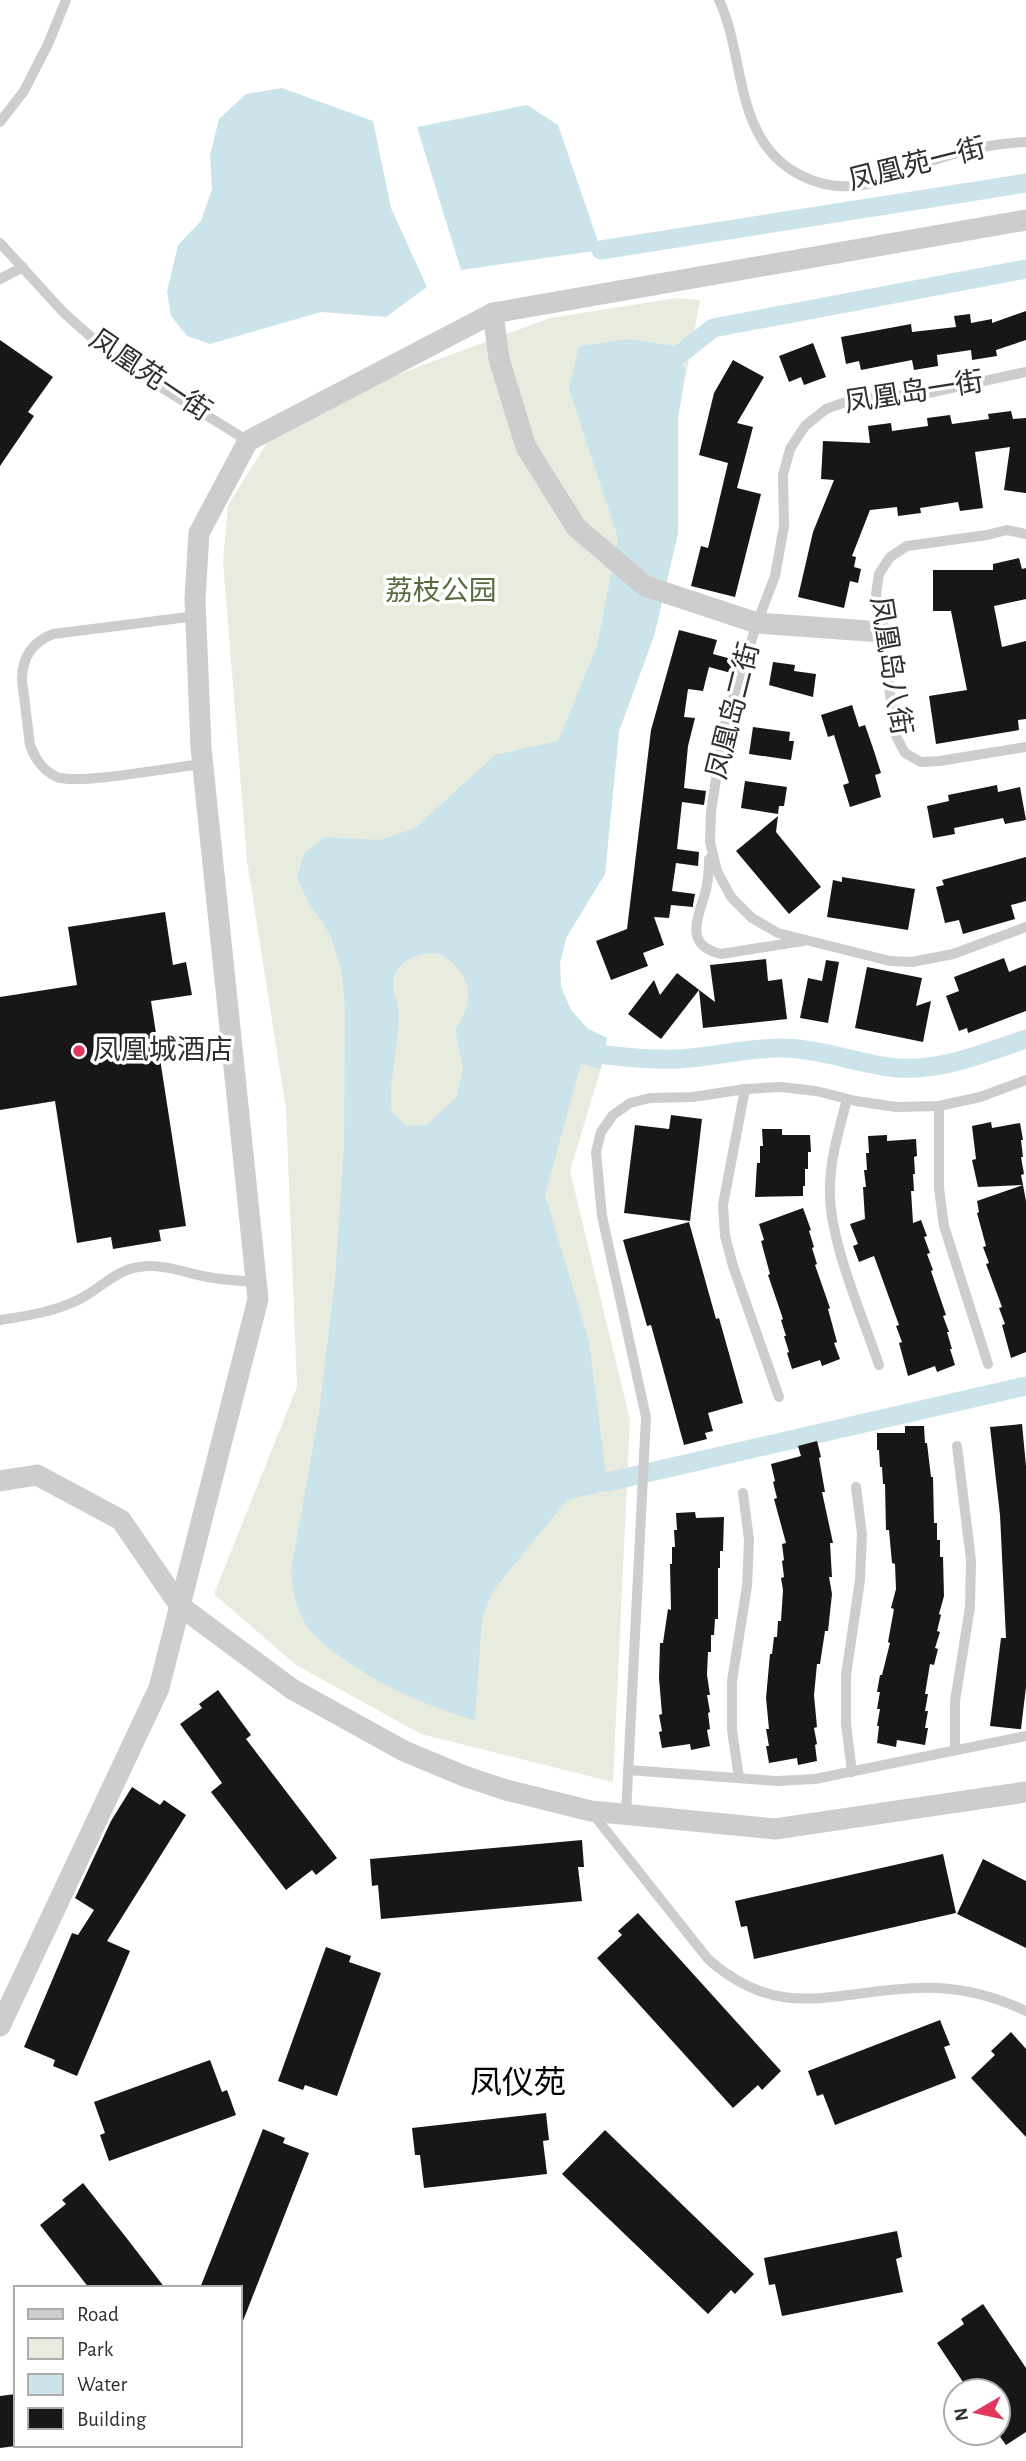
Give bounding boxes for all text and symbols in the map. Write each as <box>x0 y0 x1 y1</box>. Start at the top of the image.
street label: 凤凰苑一街 <box>845 133 988 196</box>
street label: 凤凰苑一街 <box>84 324 217 427</box>
street label: 凤凰岛一街 <box>842 366 985 418</box>
park label: 荔枝公园 <box>385 576 497 606</box>
street label: 凤凰岛八街 <box>865 594 917 737</box>
street label: 凤凰岛二街 <box>702 639 765 782</box>
place label: 凤凰城酒店 <box>93 1035 233 1065</box>
marker: 凤凰城酒店 <box>71 1043 87 1059</box>
district label: 凤仪苑 <box>470 2066 566 2099</box>
legend <box>14 2286 242 2447</box>
text: Road <box>77 2304 119 2325</box>
text: Park <box>77 2339 114 2360</box>
text: Water <box>77 2374 127 2395</box>
north arrow <box>942 2377 1012 2447</box>
text: N <box>951 2406 972 2422</box>
text: Building <box>77 2409 147 2430</box>

